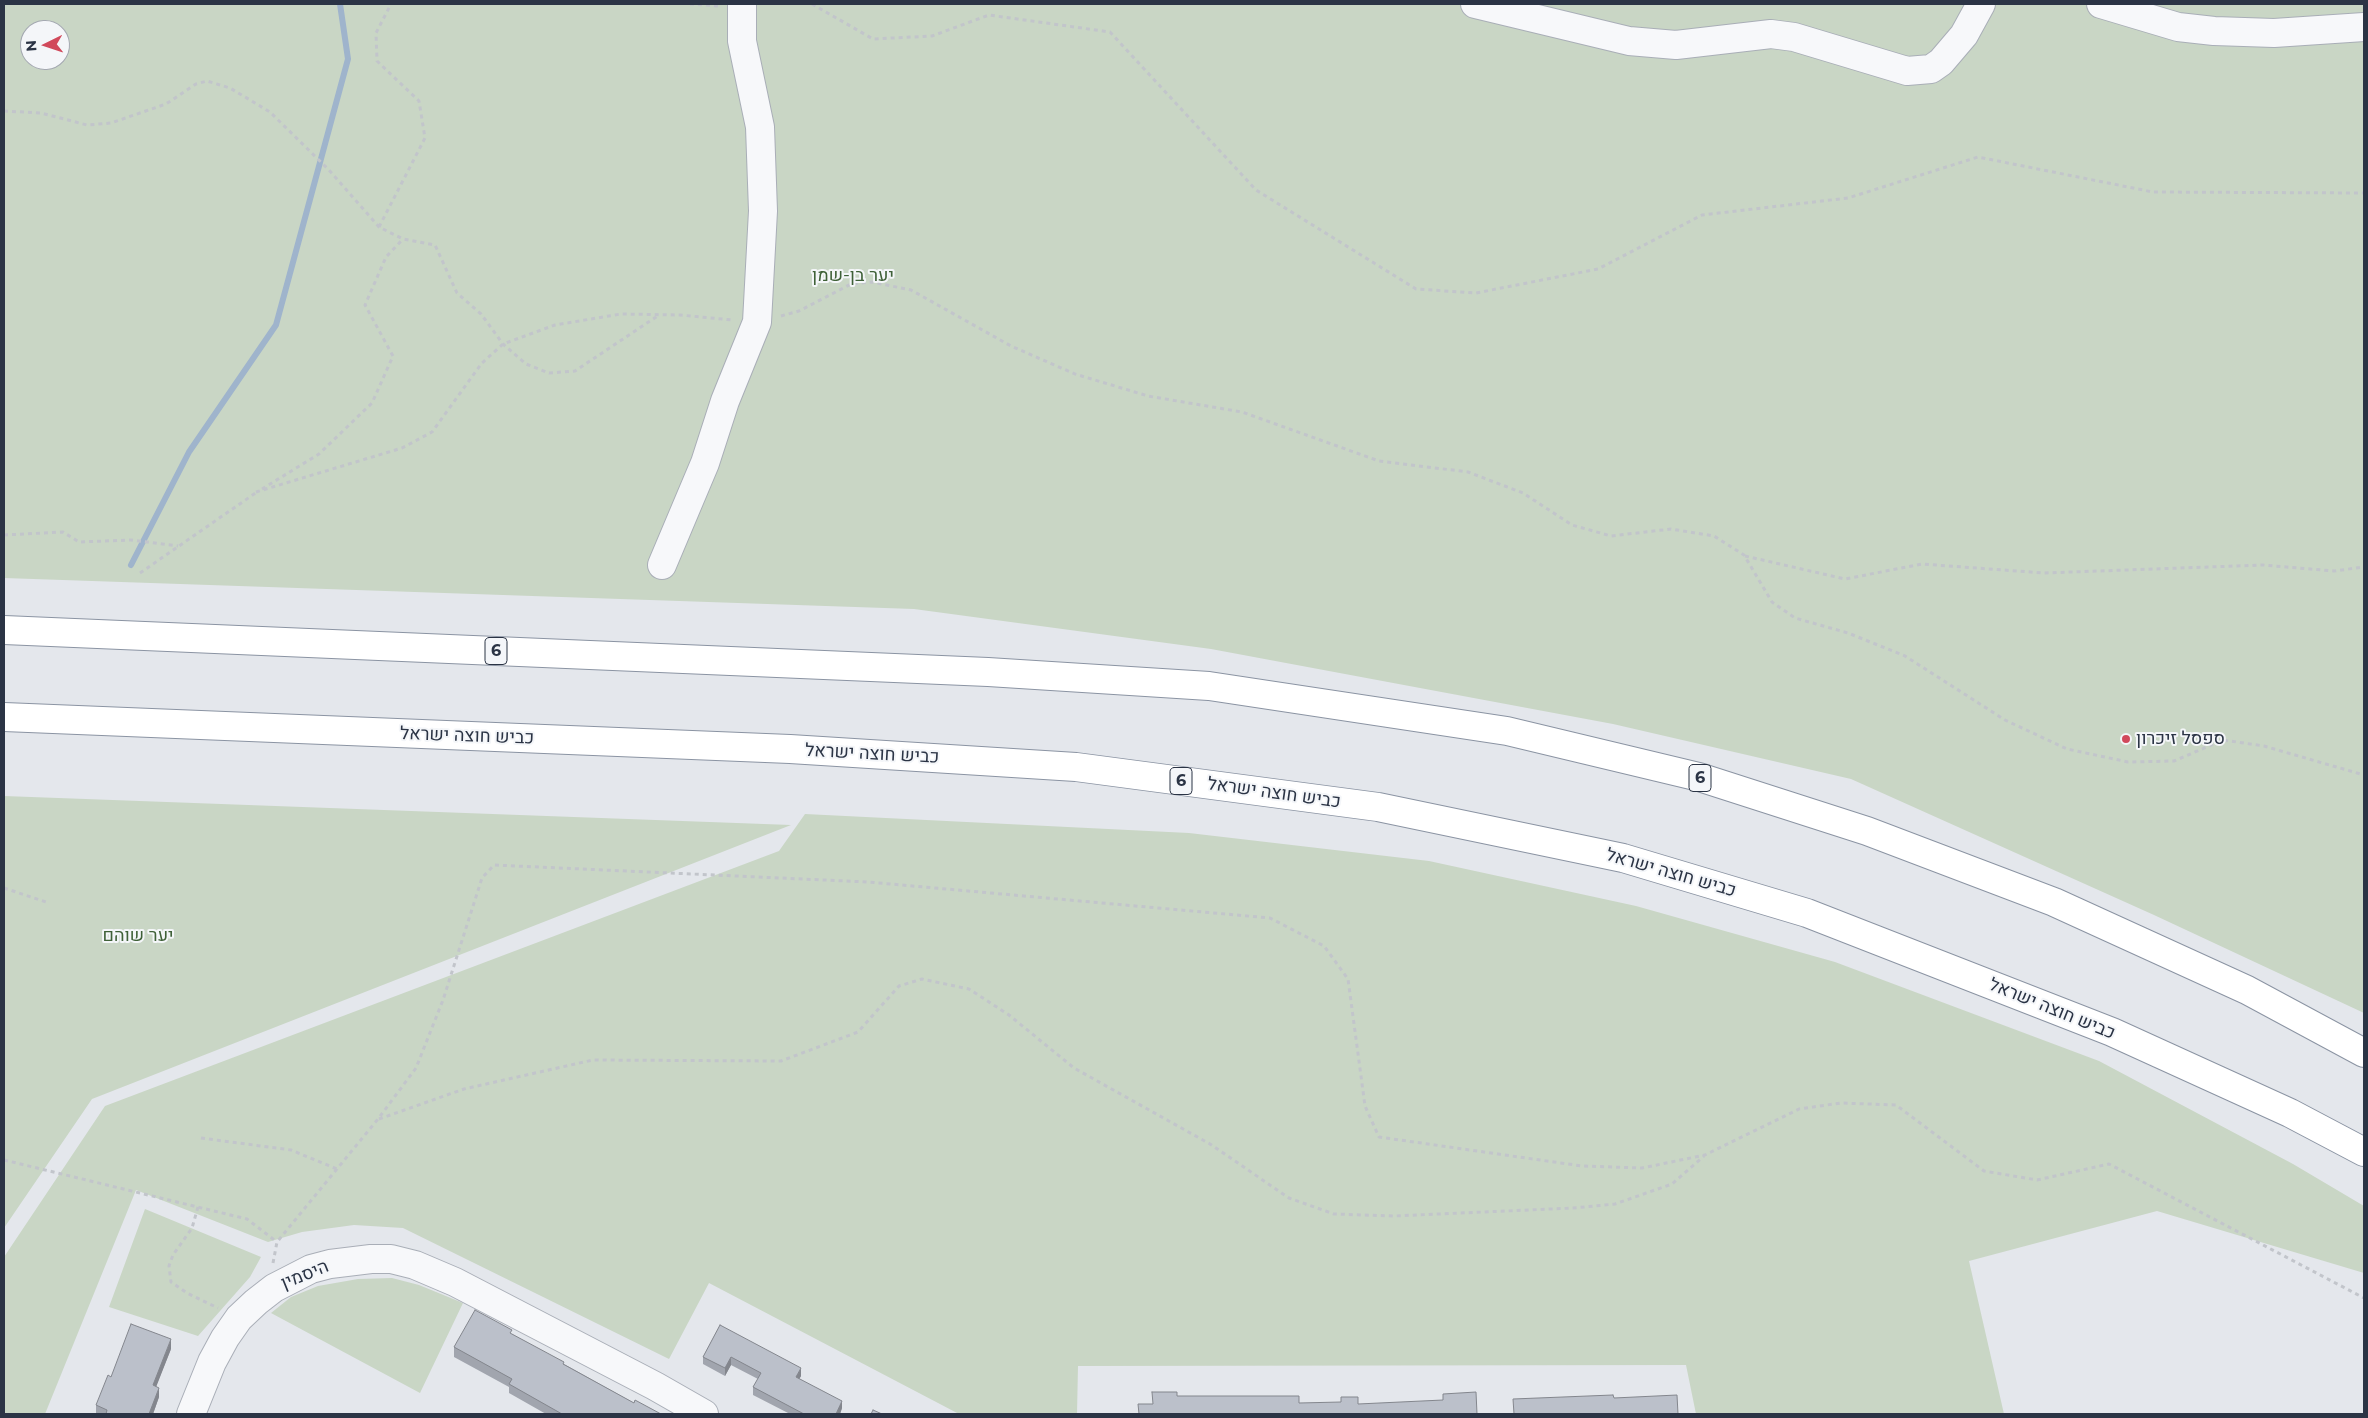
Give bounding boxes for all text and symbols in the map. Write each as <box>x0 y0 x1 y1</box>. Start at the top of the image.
north arrow <box>20 20 70 70</box>
text: N <box>22 40 40 52</box>
park label: יער בן-שמן <box>812 265 894 287</box>
road number: 6 <box>485 637 507 664</box>
street label: כביש חוצה ישראל <box>400 723 534 749</box>
place label: ספסל זיכרון <box>2136 728 2225 750</box>
marker: ספסל זיכרון <box>2120 733 2132 745</box>
street label: כביש חוצה ישראל <box>804 740 940 768</box>
road number: 6 <box>1689 764 1711 791</box>
road number: 6 <box>1170 768 1192 794</box>
street label: כביש חוצה ישראל <box>1206 773 1342 813</box>
street label: כביש חוצה ישראל <box>1603 844 1739 902</box>
park label: יער שוהם <box>102 925 174 947</box>
street label: כביש חוצה ישראל <box>1986 974 2118 1044</box>
street label: היסמין <box>278 1256 332 1294</box>

